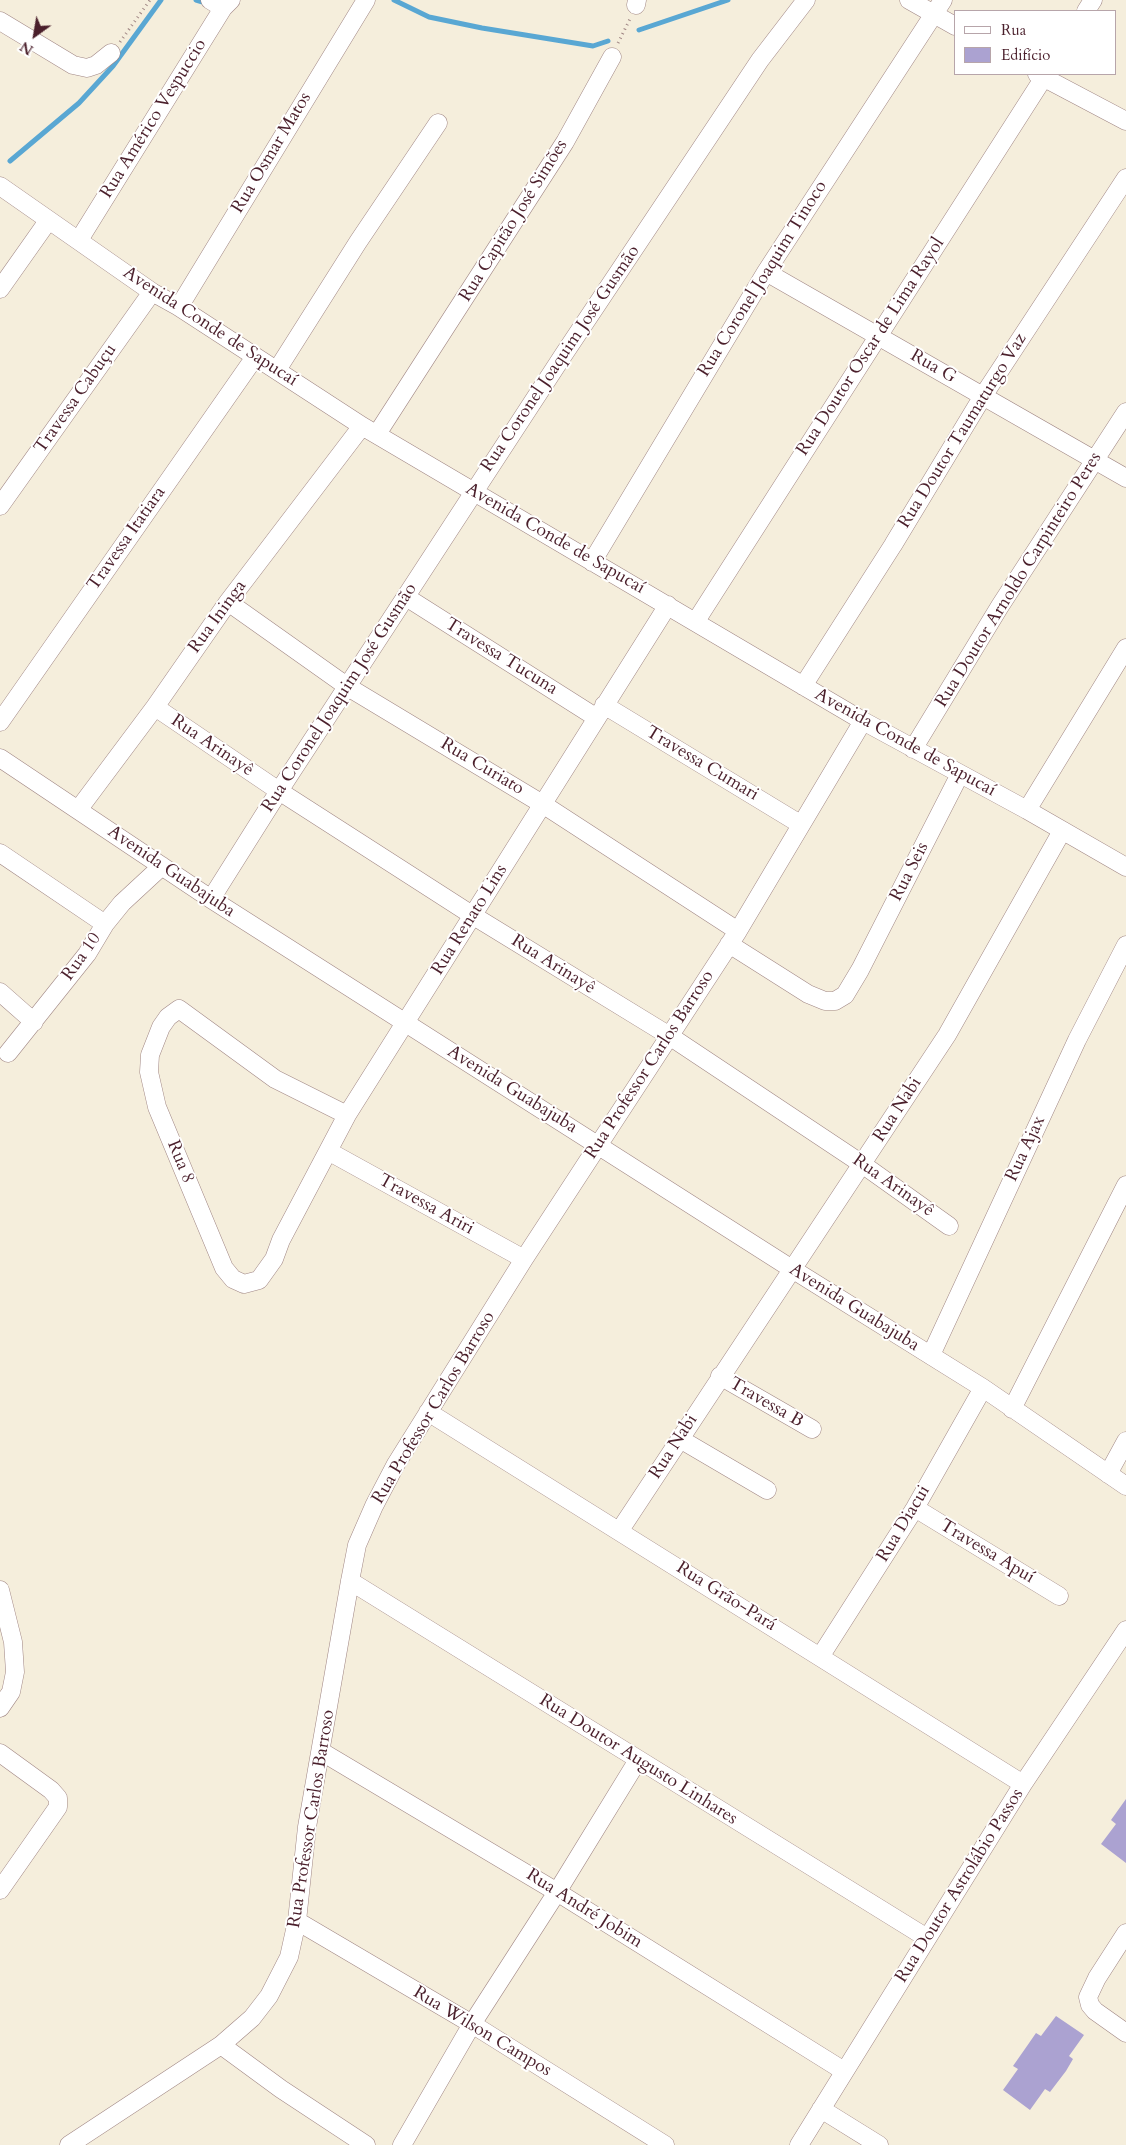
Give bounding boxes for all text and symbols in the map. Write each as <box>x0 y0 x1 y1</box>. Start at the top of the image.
north arrow <box>10 10 60 60</box>
legend <box>954 10 1116 75</box>
text: Rua <box>1001 20 1026 40</box>
street label: Rua Américo Vespuccio <box>96 35 212 203</box>
text: N <box>17 37 37 59</box>
text: Edifício <box>1001 45 1050 65</box>
street label: Rua Osmar Matos <box>227 89 317 217</box>
street label: Rua Capitão José Simões <box>455 136 573 306</box>
street label: Rua Coronel Joaquim Tinoco <box>694 177 832 381</box>
street label: Rua Doutor Oscar de Lima Rayol <box>792 234 950 460</box>
street label: Rua Coronel Joaquim José Gusmão <box>477 242 645 476</box>
street label: Avenida Conde de Sapucaí <box>119 262 301 392</box>
street label: Rua Doutor Taumaturgo Vaz <box>894 330 1032 532</box>
street label: Travessa Cabuçu <box>30 340 122 458</box>
street label: Rua G <box>906 345 960 389</box>
street label: Rua Doutor Arnoldo Carpinteiro Peres <box>931 448 1107 712</box>
street label: Avenida Conde de Sapucaí <box>461 479 649 599</box>
street label: Travessa Itatiara <box>83 483 171 595</box>
street label: Rua Ininga <box>184 576 252 658</box>
street label: Rua Coronel Joaquim José Gusmão <box>258 579 422 817</box>
street label: Travessa Tucuna <box>441 614 561 700</box>
street label: Avenida Conde de Sapucaí <box>811 684 999 802</box>
street label: Rua Arinayê <box>167 710 257 782</box>
street label: Travessa Cumari <box>642 722 762 806</box>
street label: Rua Curiato <box>436 734 528 800</box>
street label: Avenida Guabajuba <box>103 821 239 923</box>
street label: Rua Seis <box>886 839 934 905</box>
street label: Rua Renato Lins <box>427 861 513 979</box>
street label: Rua 10 <box>58 929 106 985</box>
street label: Rua Arinayê <box>507 931 599 999</box>
street label: Rua Professor Carlos Barroso <box>581 967 719 1163</box>
street label: Avenida Guabajuba <box>443 1041 581 1139</box>
street label: Rua Nabi <box>869 1074 927 1146</box>
street label: Rua Ajax <box>1002 1113 1050 1185</box>
street label: Rua 8 <box>162 1137 198 1187</box>
street label: Rua Arinayê <box>848 1150 938 1222</box>
street label: Travessa Ariri <box>375 1170 477 1240</box>
street label: Avenida Guabajuba <box>785 1259 923 1357</box>
street label: Rua Professor Carlos Barroso <box>368 1308 500 1508</box>
street label: Travessa B <box>725 1373 807 1433</box>
street label: Rua Nabi <box>645 1411 703 1483</box>
street label: Rua Diacui <box>873 1482 935 1566</box>
street label: Travessa Apuí <box>936 1515 1038 1589</box>
street label: Rua Grão-Pará <box>672 1558 780 1636</box>
street label: Rua Doutor Augusto Linhares <box>535 1690 741 1830</box>
street label: Rua Professor Carlos Barroso <box>284 1708 340 1930</box>
street label: Rua Doutor Astrolábio Passos <box>891 1785 1029 1987</box>
street label: Rua André Jobim <box>522 1865 646 1953</box>
street label: Rua Wilson Campos <box>409 1982 555 2082</box>

